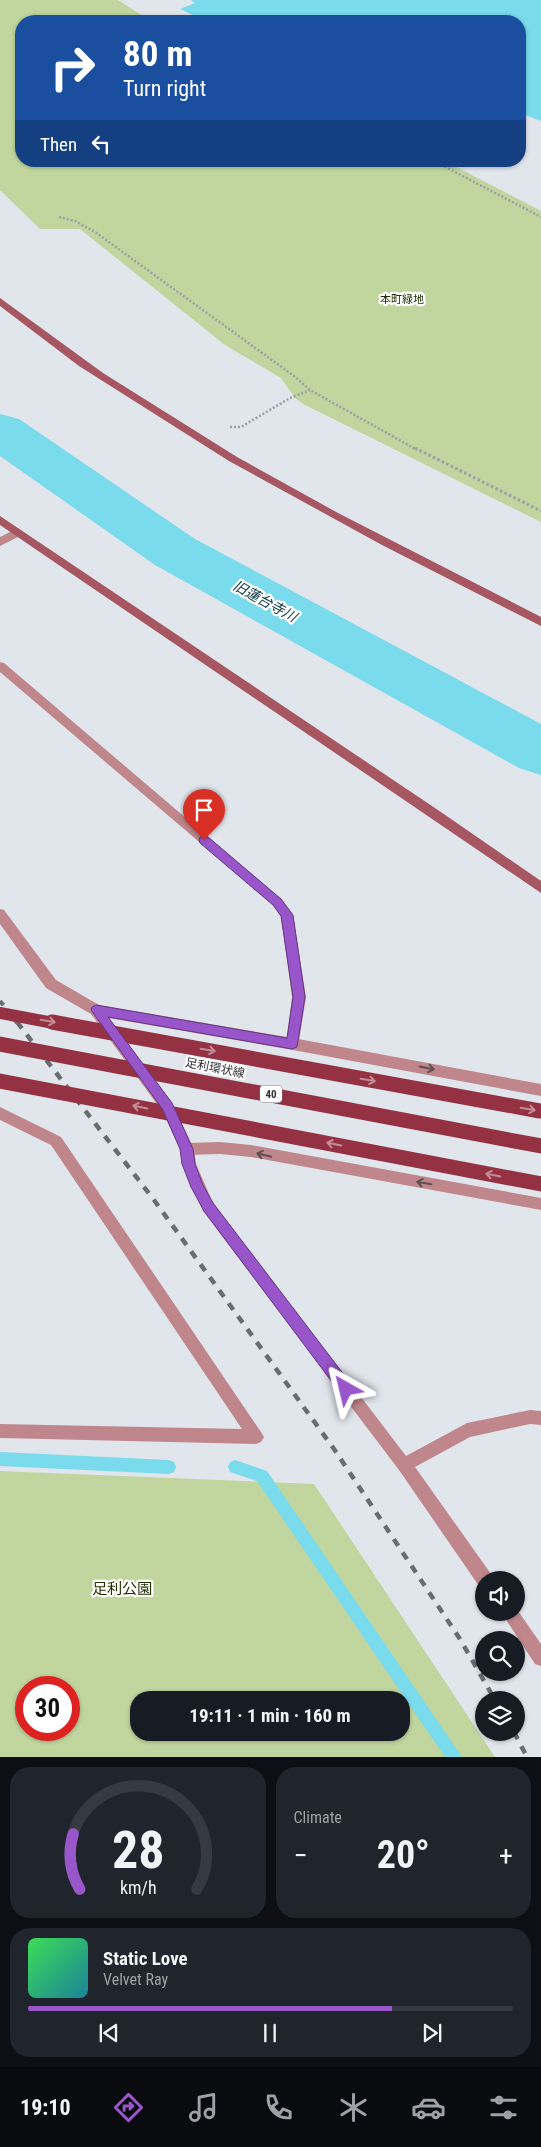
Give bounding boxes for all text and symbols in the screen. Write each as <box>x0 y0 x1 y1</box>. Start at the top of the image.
text: 80 m <box>123 34 192 75</box>
icon: right <box>40 35 105 100</box>
text: Turn right <box>123 76 206 101</box>
icon: left <box>87 130 115 158</box>
text: Then <box>40 133 77 156</box>
park label: 本町緑地 <box>380 293 424 306</box>
water label: 旧蓮台寺川 <box>231 577 301 626</box>
pin <box>183 789 225 840</box>
icon: arrive <box>190 796 218 824</box>
one-way arrow <box>40 1017 56 1027</box>
one-way arrow <box>199 1046 215 1056</box>
street label: 足利環状線 <box>184 1055 246 1081</box>
one-way arrow <box>418 1064 434 1073</box>
one-way arrow <box>359 1075 375 1085</box>
road number: 40 <box>260 1086 282 1102</box>
one-way arrow <box>132 1102 148 1112</box>
one-way arrow <box>519 1105 535 1114</box>
one-way arrow <box>326 1139 342 1149</box>
one-way arrow <box>257 1149 273 1159</box>
one-way arrow <box>486 1169 502 1179</box>
one-way arrow <box>416 1178 432 1188</box>
position arrow <box>319 1362 371 1414</box>
map controls <box>475 1571 525 1741</box>
button: sound <box>475 1571 525 1621</box>
park label: 足利公園 <box>92 1580 152 1598</box>
button: search <box>475 1631 525 1681</box>
speed limit sign: 30 <box>15 1676 80 1741</box>
button: layers <box>475 1691 525 1741</box>
text: 19:11 · 1 min · 160 m <box>189 1704 351 1727</box>
text: Climate <box>294 1808 342 1827</box>
text: 28 <box>111 1820 164 1881</box>
text: 20° <box>377 1833 430 1877</box>
text: − <box>294 1839 308 1872</box>
text: + <box>499 1839 513 1872</box>
text: km/h <box>119 1877 156 1898</box>
text: Static Love <box>103 1947 188 1970</box>
text: Velvet Ray <box>103 1970 168 1989</box>
icon: previous <box>95 2019 123 2047</box>
icon: pause <box>256 2019 284 2047</box>
icon: next <box>418 2019 446 2047</box>
icon: directions <box>111 2090 146 2125</box>
icon: music <box>186 2090 221 2125</box>
icon: phone <box>261 2090 296 2125</box>
icon: climate <box>336 2090 371 2125</box>
icon: car <box>411 2090 446 2125</box>
icon: filters <box>486 2090 521 2125</box>
text: 19:10 <box>20 2095 71 2120</box>

